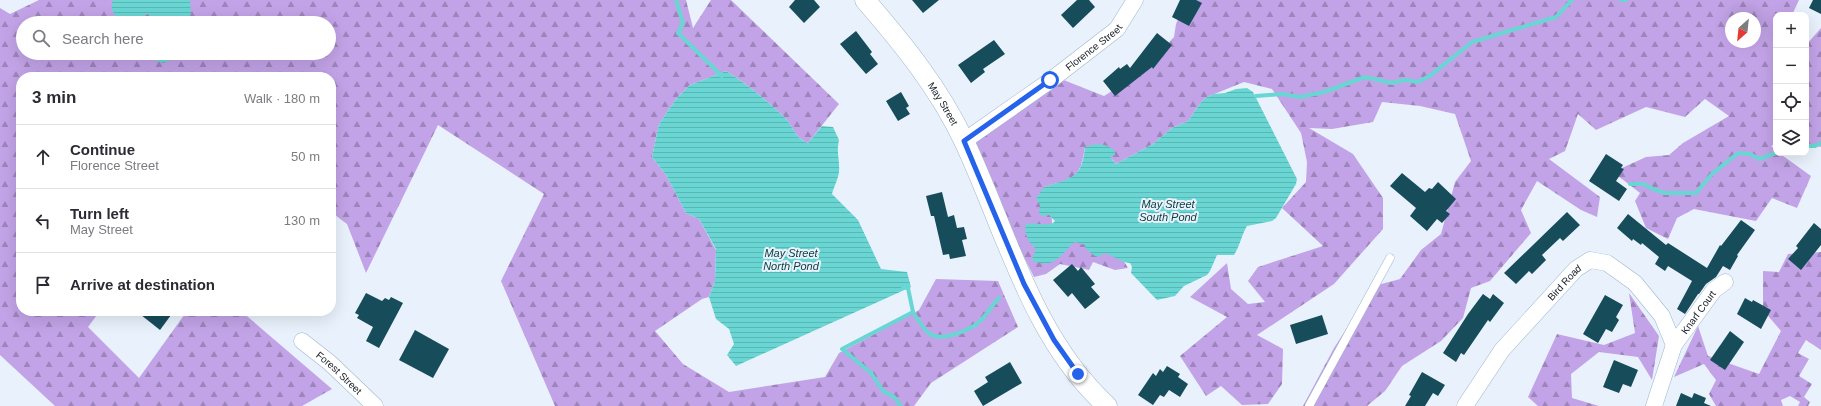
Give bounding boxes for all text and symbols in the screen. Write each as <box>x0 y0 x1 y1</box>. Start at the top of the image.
north arrow <box>1725 12 1761 48</box>
map controls <box>1773 12 1809 156</box>
button: + <box>1773 12 1809 48</box>
search box <box>16 16 336 60</box>
street label: Florence Street <box>1063 22 1125 73</box>
icon: search <box>30 27 52 49</box>
text: Search here <box>62 30 144 47</box>
button: − <box>1773 48 1809 84</box>
route start <box>1041 71 1059 89</box>
street label: May Street <box>926 80 960 127</box>
button: locate <box>1773 84 1809 120</box>
text: 3 min <box>32 88 76 107</box>
text: Walk · 180 m <box>244 91 320 106</box>
button: layers <box>1773 120 1809 156</box>
text: Continue <box>70 141 135 158</box>
icon: ahead <box>32 146 54 168</box>
text: 50 m <box>291 149 320 164</box>
text: Florence Street <box>70 158 159 173</box>
water label: May Street South Pond <box>1139 198 1198 223</box>
text: Turn left <box>70 205 129 222</box>
icon: left <box>32 210 54 232</box>
text: 130 m <box>284 213 320 228</box>
text: May Street <box>70 222 133 237</box>
water label: May Street North Pond <box>763 247 820 272</box>
street label: Bird Road <box>1545 262 1583 303</box>
icon: arrive <box>32 274 54 296</box>
text: Arrive at destination <box>70 276 215 293</box>
street label: Knarf Court <box>1679 288 1718 336</box>
street label: Forest Street <box>314 349 364 397</box>
route end <box>1069 365 1087 383</box>

